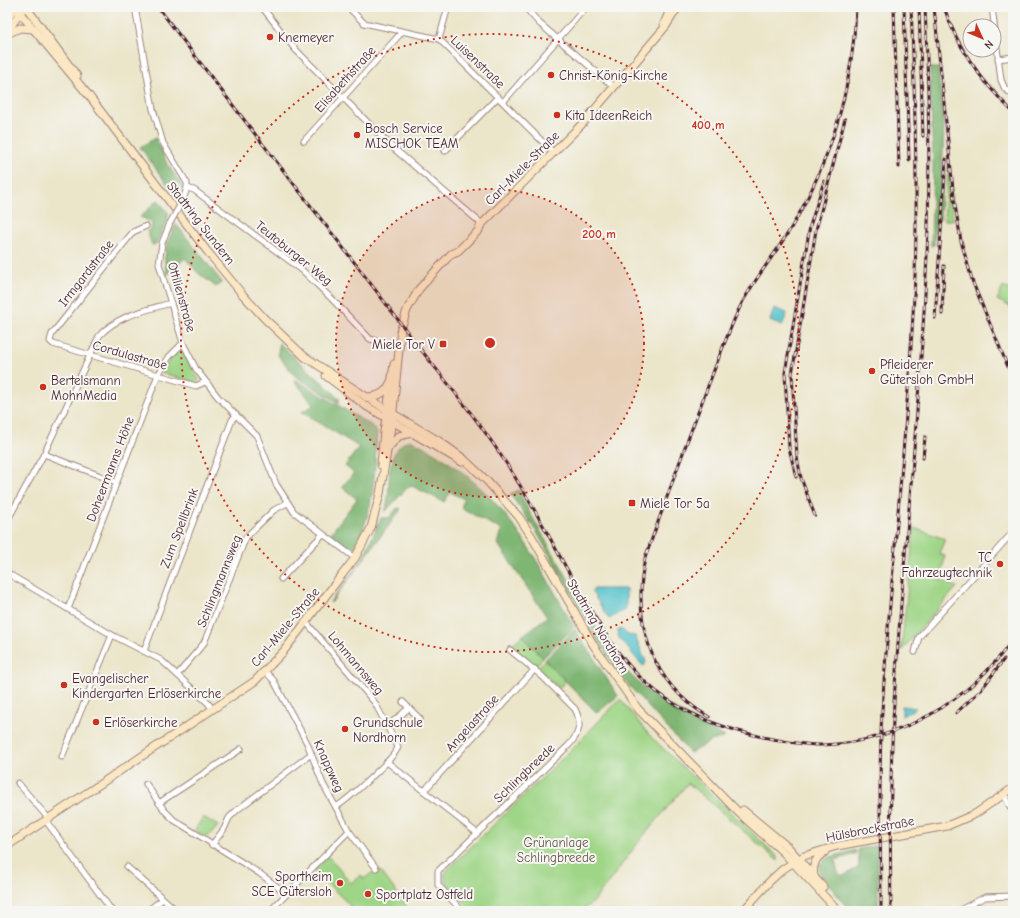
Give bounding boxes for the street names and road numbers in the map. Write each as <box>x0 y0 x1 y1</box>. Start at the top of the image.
street label: Luisenstraße <box>448 33 508 92</box>
street label: Elisabethstraße <box>311 42 379 115</box>
street label: Carl-Miele-Straße <box>482 127 563 208</box>
street label: Stadtring Sundern <box>164 179 238 267</box>
street label: Teutoburger Weg <box>253 218 335 288</box>
street label: Irmgardstraße <box>55 236 117 309</box>
street label: Ottilienstraße <box>165 260 199 334</box>
street label: Cordulastraße <box>91 337 169 373</box>
street label: Doheermanns Höhe <box>83 414 137 524</box>
street label: Zum Spellbrink <box>157 485 201 570</box>
street label: Schlingmannsweg <box>194 533 244 629</box>
street label: Stadtring Nordhorn <box>564 576 632 676</box>
street label: Carl-Miele-Straße <box>248 584 323 670</box>
street label: Lohmannsweg <box>325 628 387 698</box>
street label: Angelastraße <box>442 691 502 755</box>
street label: Knappweg <box>311 737 347 795</box>
street label: Schlingbreede <box>491 740 558 806</box>
street label: Hülsbrockstraße <box>825 813 916 845</box>

